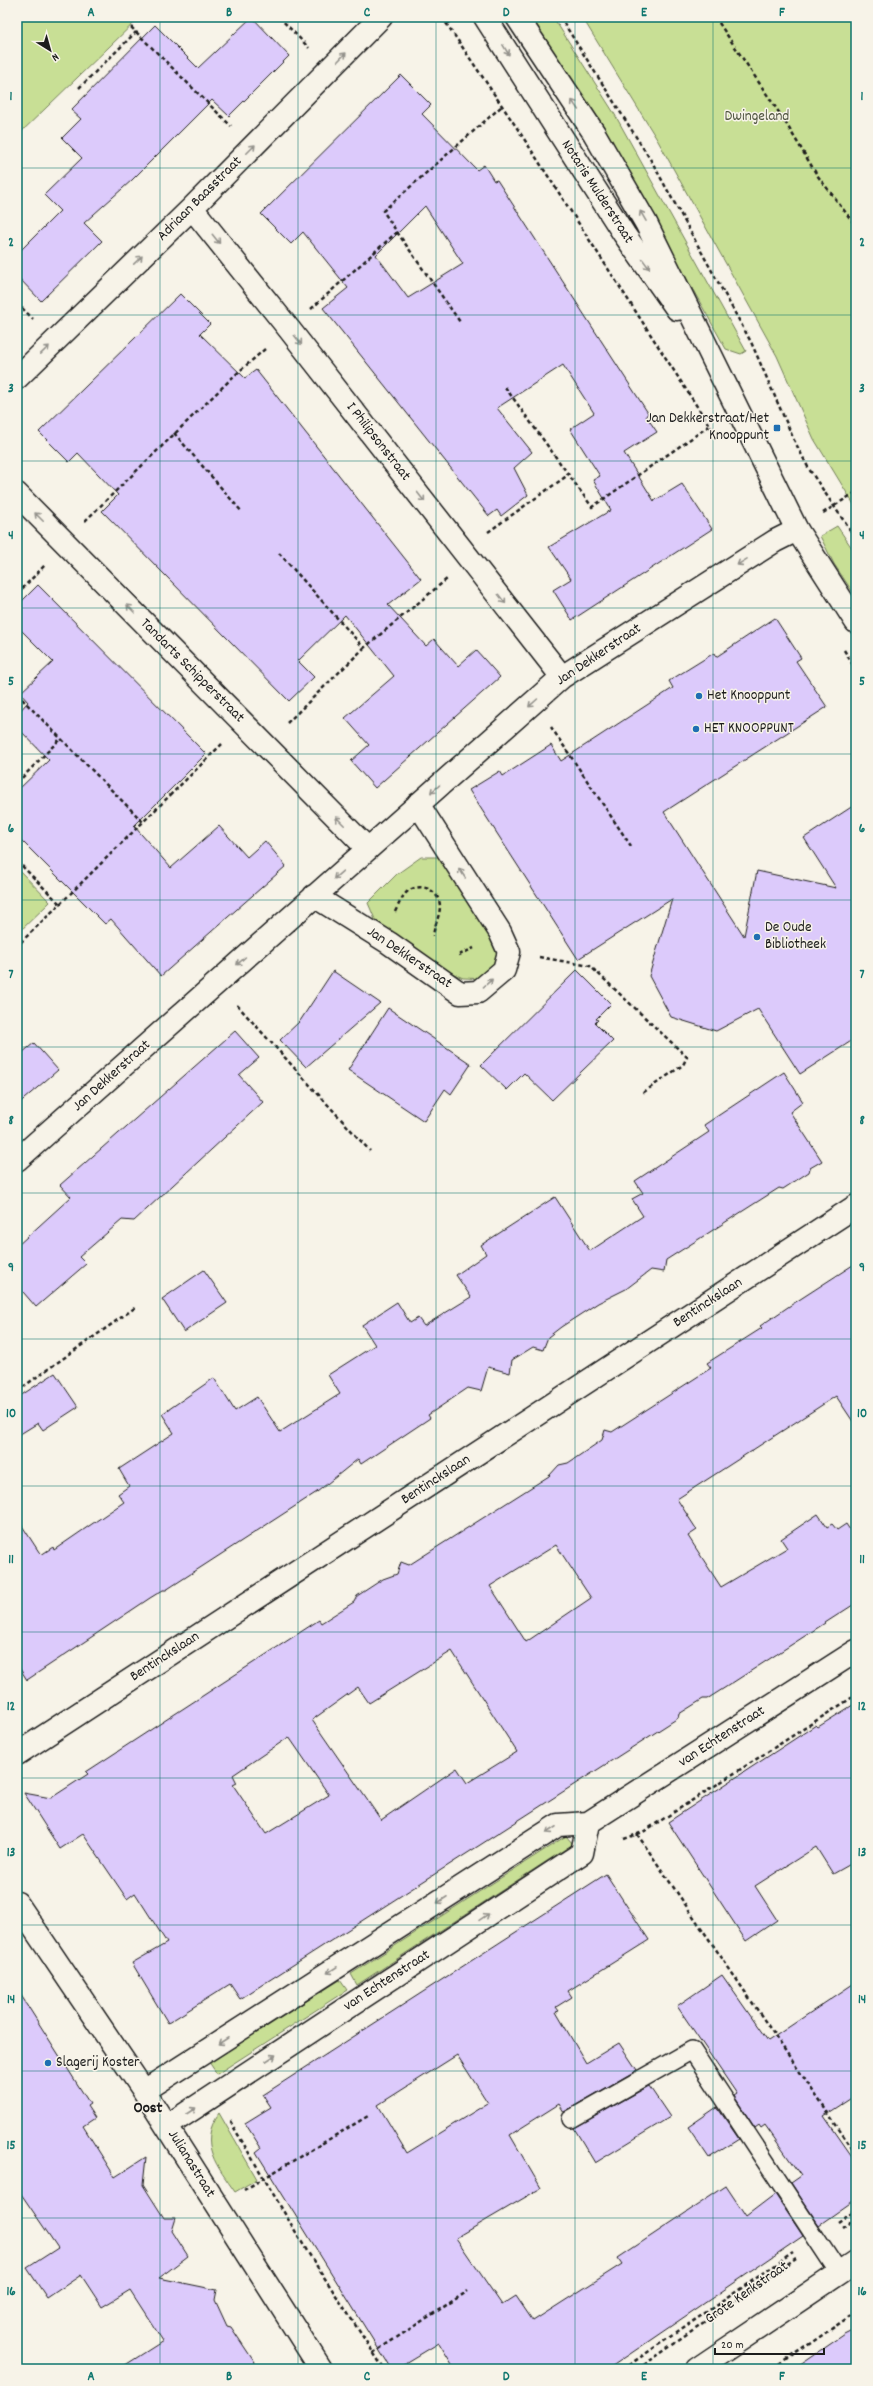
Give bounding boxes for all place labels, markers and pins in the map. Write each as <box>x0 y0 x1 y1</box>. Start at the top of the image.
place label: Jan Dekkerstraat/Het Knooppunt <box>646 408 769 447</box>
marker: Jan Dekkerstraat/Het Knooppunt <box>772 423 782 433</box>
place label: Het Knooppunt <box>707 685 791 707</box>
marker: Het Knooppunt <box>694 691 704 701</box>
place label: HET KNOOPPUNT <box>704 718 794 740</box>
marker: HET KNOOPPUNT <box>691 724 701 734</box>
place label: De Oude Bibliotheek <box>765 917 826 956</box>
marker: De Oude Bibliotheek <box>752 932 762 942</box>
place label: Slagerij Koster <box>56 2052 140 2074</box>
marker: Slagerij Koster <box>43 2058 53 2068</box>

